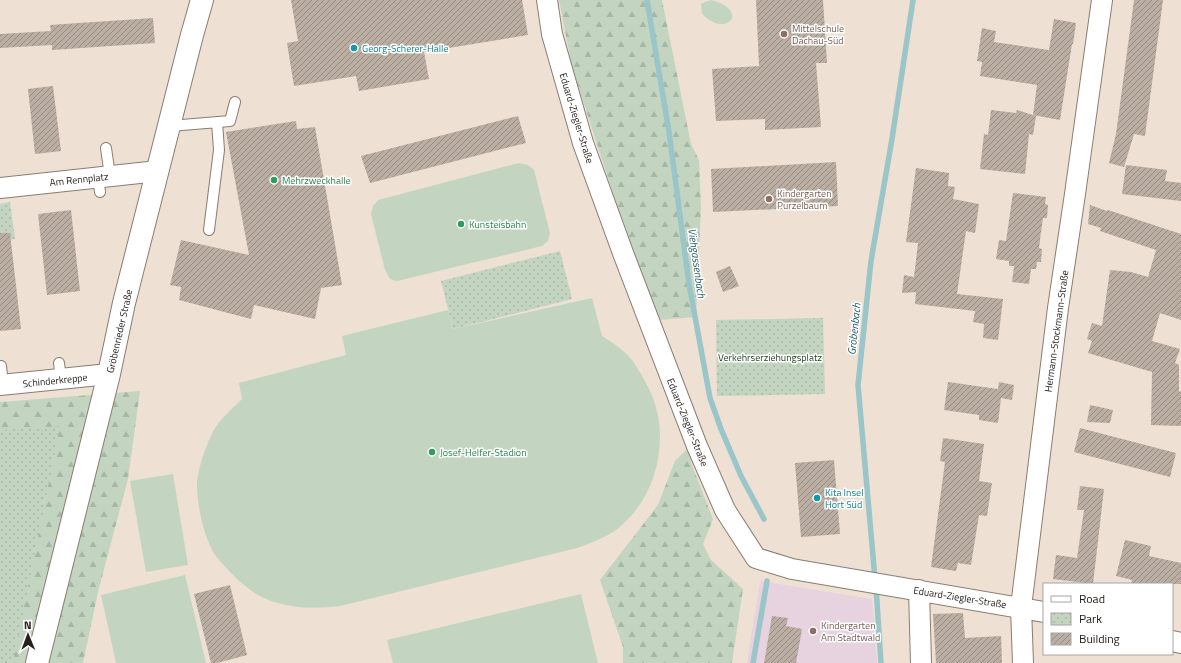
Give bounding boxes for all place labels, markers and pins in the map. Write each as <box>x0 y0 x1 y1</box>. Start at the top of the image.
place label: Mittelschule Dachau-Süd <box>792 21 844 48</box>
marker: Mittelschule Dachau-Süd <box>779 29 789 39</box>
place label: Georg-Scherer-Halle <box>362 41 448 56</box>
marker: Georg-Scherer-Halle <box>349 43 359 53</box>
place label: Mehrzweckhalle <box>282 173 351 188</box>
marker: Mehrzweckhalle <box>269 175 279 185</box>
place label: Kindergarten Purzelbaum <box>777 186 832 213</box>
marker: Kindergarten Purzelbaum <box>764 194 774 204</box>
place label: Kunsteisbahn <box>469 217 526 232</box>
marker: Kunsteisbahn <box>456 219 466 229</box>
place label: Josef-Helfer-Stadion <box>440 445 527 460</box>
marker: Josef-Helfer-Stadion <box>427 447 437 457</box>
place label: Kita Insel Hort Süd <box>825 485 863 512</box>
marker: Kita Insel Hort Süd <box>812 493 822 503</box>
place label: Kindergarten Am Stadtwald <box>821 618 880 645</box>
marker: Kindergarten Am Stadtwald <box>808 626 818 636</box>

